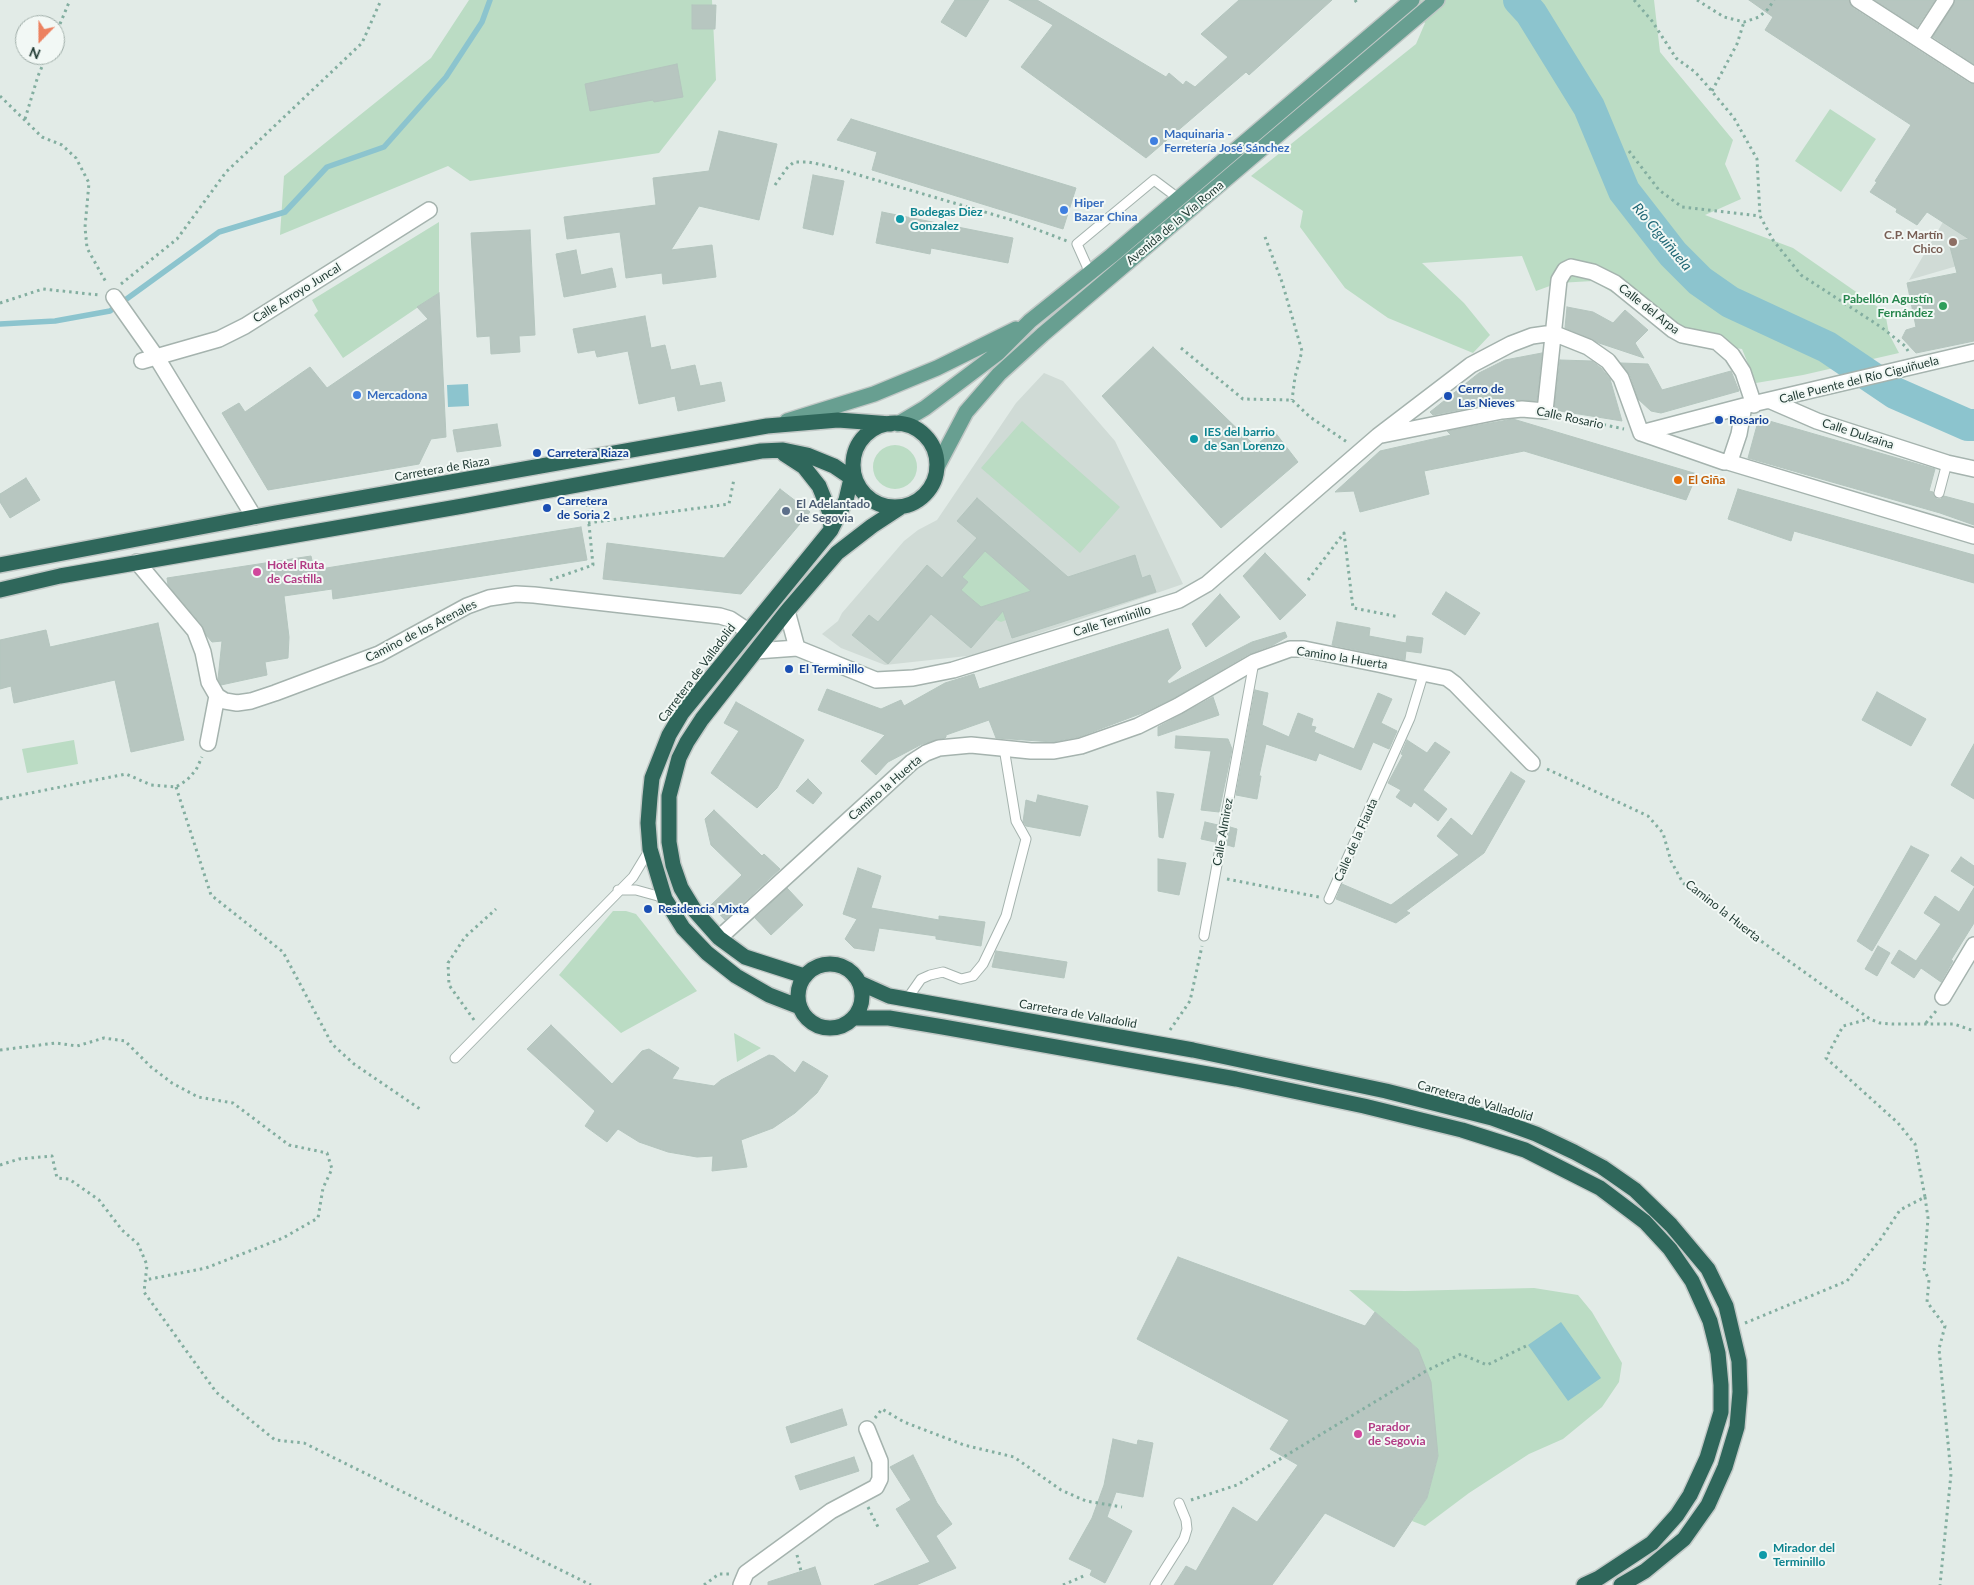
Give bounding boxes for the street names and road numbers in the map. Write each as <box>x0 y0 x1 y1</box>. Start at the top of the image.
street label: Avenida de la Vía Roma <box>1123 178 1227 268</box>
street label: Calle Arroyo Juncal <box>250 260 344 326</box>
street label: Calle del Arpa <box>1616 281 1682 337</box>
street label: Calle Puente del Río Ciguiñuela <box>1778 353 1940 407</box>
street label: Calle Rosario <box>1535 404 1605 432</box>
street label: Calle Dulzaina <box>1820 416 1896 452</box>
street label: Carretera de Riaza <box>393 454 491 484</box>
street label: Camino de los Arenales <box>363 597 479 665</box>
street label: Calle Terminillo <box>1072 602 1152 640</box>
street label: Carretera de Valladolid <box>655 621 739 725</box>
street label: Camino la Huerta <box>1295 644 1389 672</box>
street label: Camino la Huerta <box>846 752 924 824</box>
street label: Calle de la Flauta <box>1331 796 1381 884</box>
street label: Calle Almirez <box>1210 797 1236 867</box>
street label: Camino la Huerta <box>1682 877 1764 945</box>
street label: Carretera de Valladolid <box>1018 997 1138 1031</box>
street label: Carretera de Valladolid <box>1416 1078 1534 1124</box>

